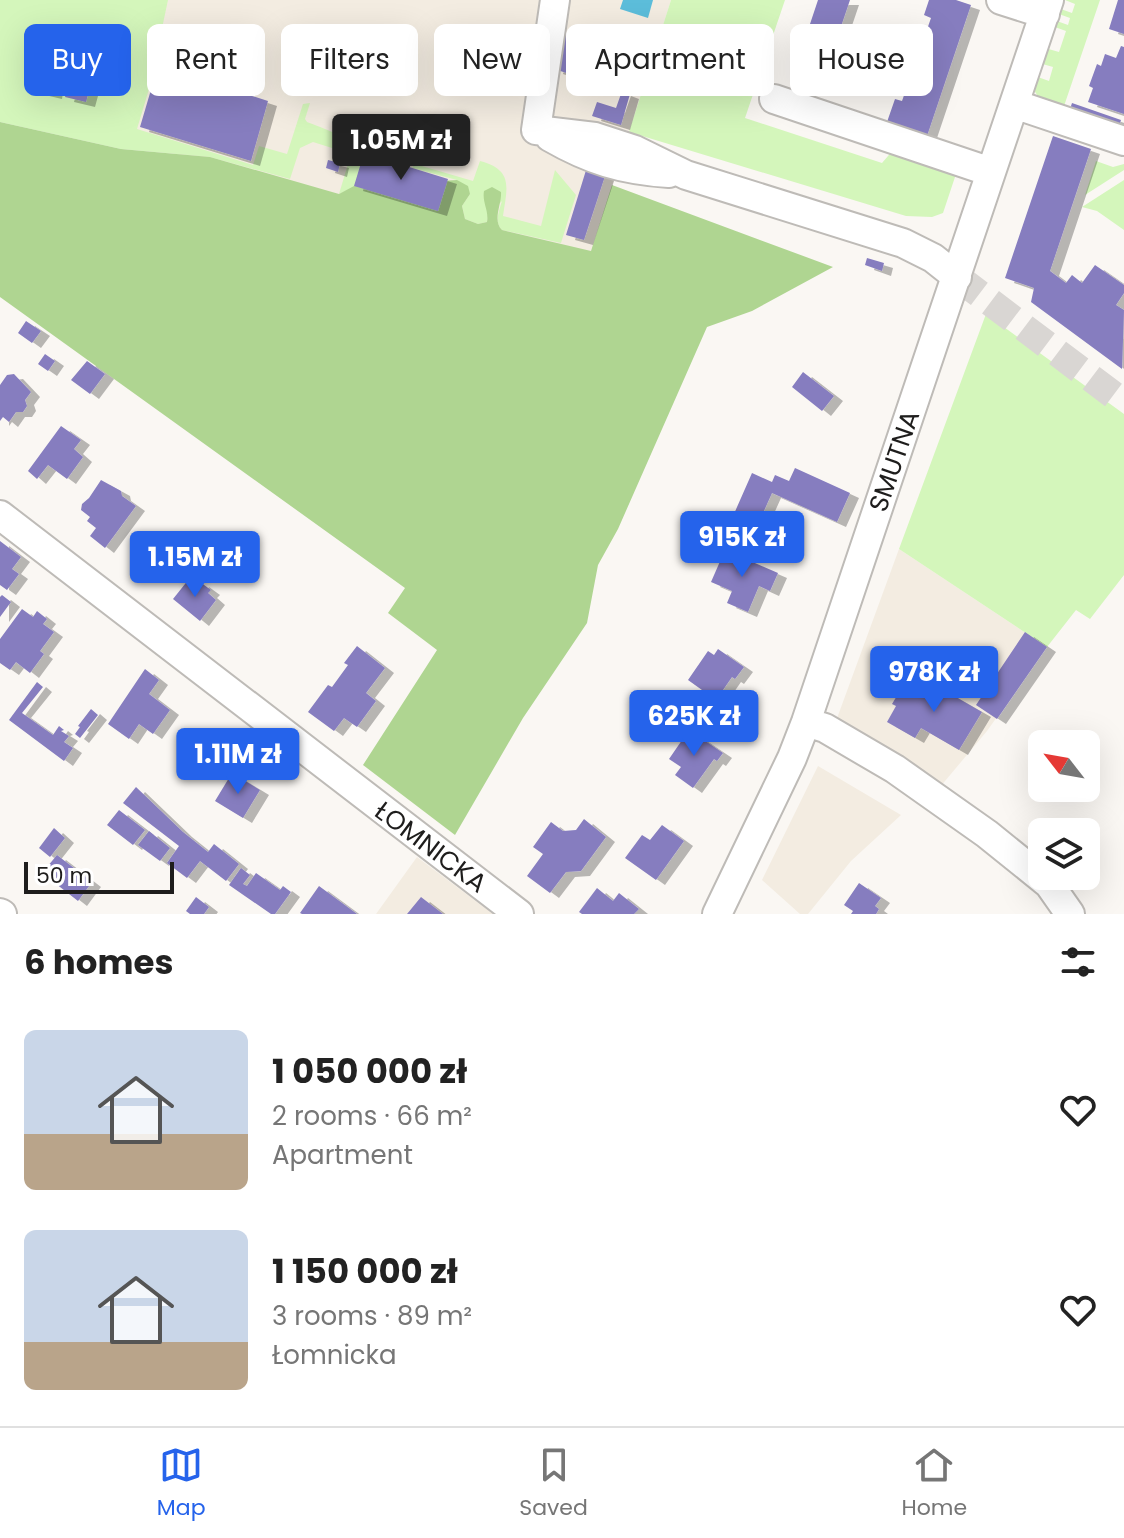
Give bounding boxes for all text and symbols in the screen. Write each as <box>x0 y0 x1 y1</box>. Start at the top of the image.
chip: Buy <box>24 24 131 96</box>
chip: Rent <box>147 24 265 96</box>
chip: Filters <box>281 24 418 96</box>
chip: New <box>434 24 550 96</box>
chip: Apartment <box>566 24 774 96</box>
chip: House <box>790 24 933 96</box>
pin: 1.05M zł <box>318 114 484 182</box>
text: 1.05M zł <box>350 122 452 158</box>
street label: SMUTNA <box>860 405 928 517</box>
pin: 915K zł <box>668 511 816 579</box>
text: 915K zł <box>698 519 786 555</box>
pin: 1.15M zł <box>112 531 278 599</box>
text: 1.15M zł <box>148 539 242 575</box>
pin: 978K zł <box>860 646 1008 714</box>
text: 978K zł <box>888 654 980 690</box>
pin: 625K zł <box>620 690 768 758</box>
text: 625K zł <box>647 698 741 734</box>
pin: 1.11M zł <box>155 728 321 796</box>
north arrow <box>1028 730 1100 802</box>
map controls <box>1028 730 1100 890</box>
text: 1.11M zł <box>194 736 282 772</box>
street label: ŁOMNICKA <box>367 793 495 901</box>
button: layers <box>1028 818 1100 890</box>
scale bar <box>24 858 174 894</box>
text: 50 m <box>36 860 92 891</box>
text: 6 homes <box>24 938 173 986</box>
icon: filters <box>1056 940 1100 984</box>
text: 1 050 000 zł <box>272 1047 467 1095</box>
icon: home <box>88 1062 184 1158</box>
icon: heart <box>1056 1088 1100 1132</box>
text: 2 rooms · 66 m² <box>272 1098 472 1134</box>
text: Apartment <box>272 1137 413 1173</box>
text: 1 150 000 zł <box>272 1247 458 1295</box>
icon: home <box>88 1262 184 1358</box>
icon: heart <box>1056 1288 1100 1332</box>
text: 3 rooms · 89 m² <box>272 1298 472 1334</box>
text: Łomnicka <box>272 1337 397 1373</box>
tab: Map <box>157 1443 206 1524</box>
tab: Saved <box>519 1443 588 1524</box>
tab: Home <box>902 1443 967 1524</box>

